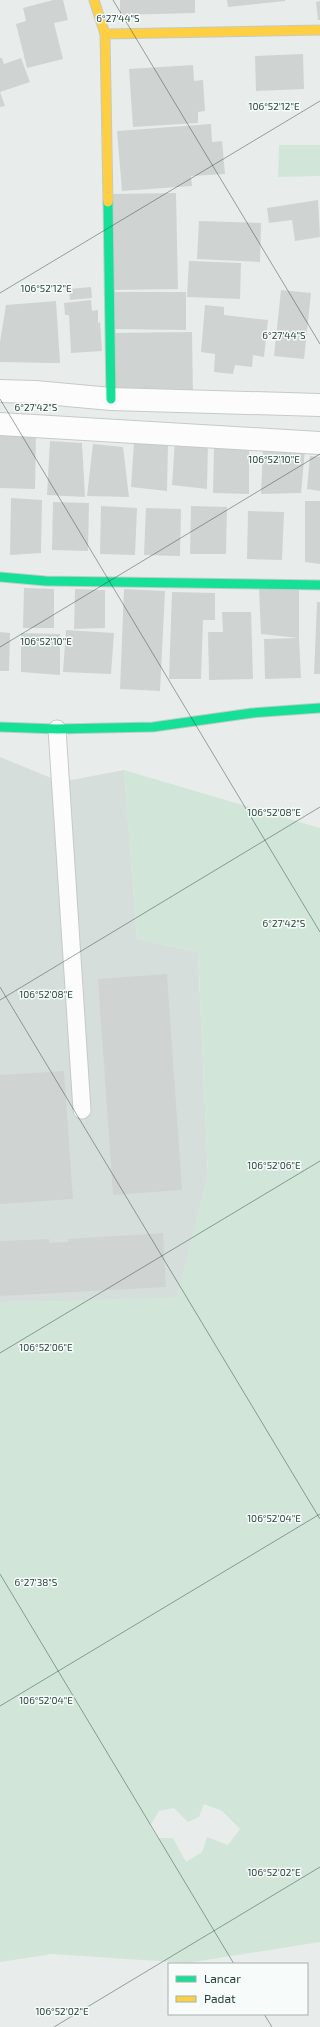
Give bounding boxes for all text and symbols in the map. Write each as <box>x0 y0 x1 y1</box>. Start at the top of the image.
text: 6°27'44"S <box>96 12 140 24</box>
text: 106°52'12"E <box>248 100 300 112</box>
text: 106°52'12"E <box>20 282 72 294</box>
text: 6°27'44"S <box>262 329 306 341</box>
text: 6°27'42"S <box>15 401 58 413</box>
text: 106°52'10"E <box>248 453 300 465</box>
text: 106°52'10"E <box>20 635 72 647</box>
text: 106°52'08"E <box>247 806 301 818</box>
text: 6°27'42"S <box>263 917 306 929</box>
text: 106°52'08"E <box>19 988 73 1000</box>
text: 106°52'06"E <box>247 1159 301 1171</box>
text: 106°52'06"E <box>19 1341 73 1353</box>
text: 106°52'04"E <box>247 1512 301 1524</box>
text: 6°27'38"S <box>15 1576 58 1588</box>
text: 106°52'04"E <box>19 1694 73 1706</box>
text: 106°52'02"E <box>247 1866 301 1878</box>
legend <box>168 1963 308 2015</box>
text: Lancar <box>204 1971 241 1985</box>
text: Padat <box>204 1991 236 2005</box>
text: 106°52'02"E <box>35 2005 89 2017</box>

